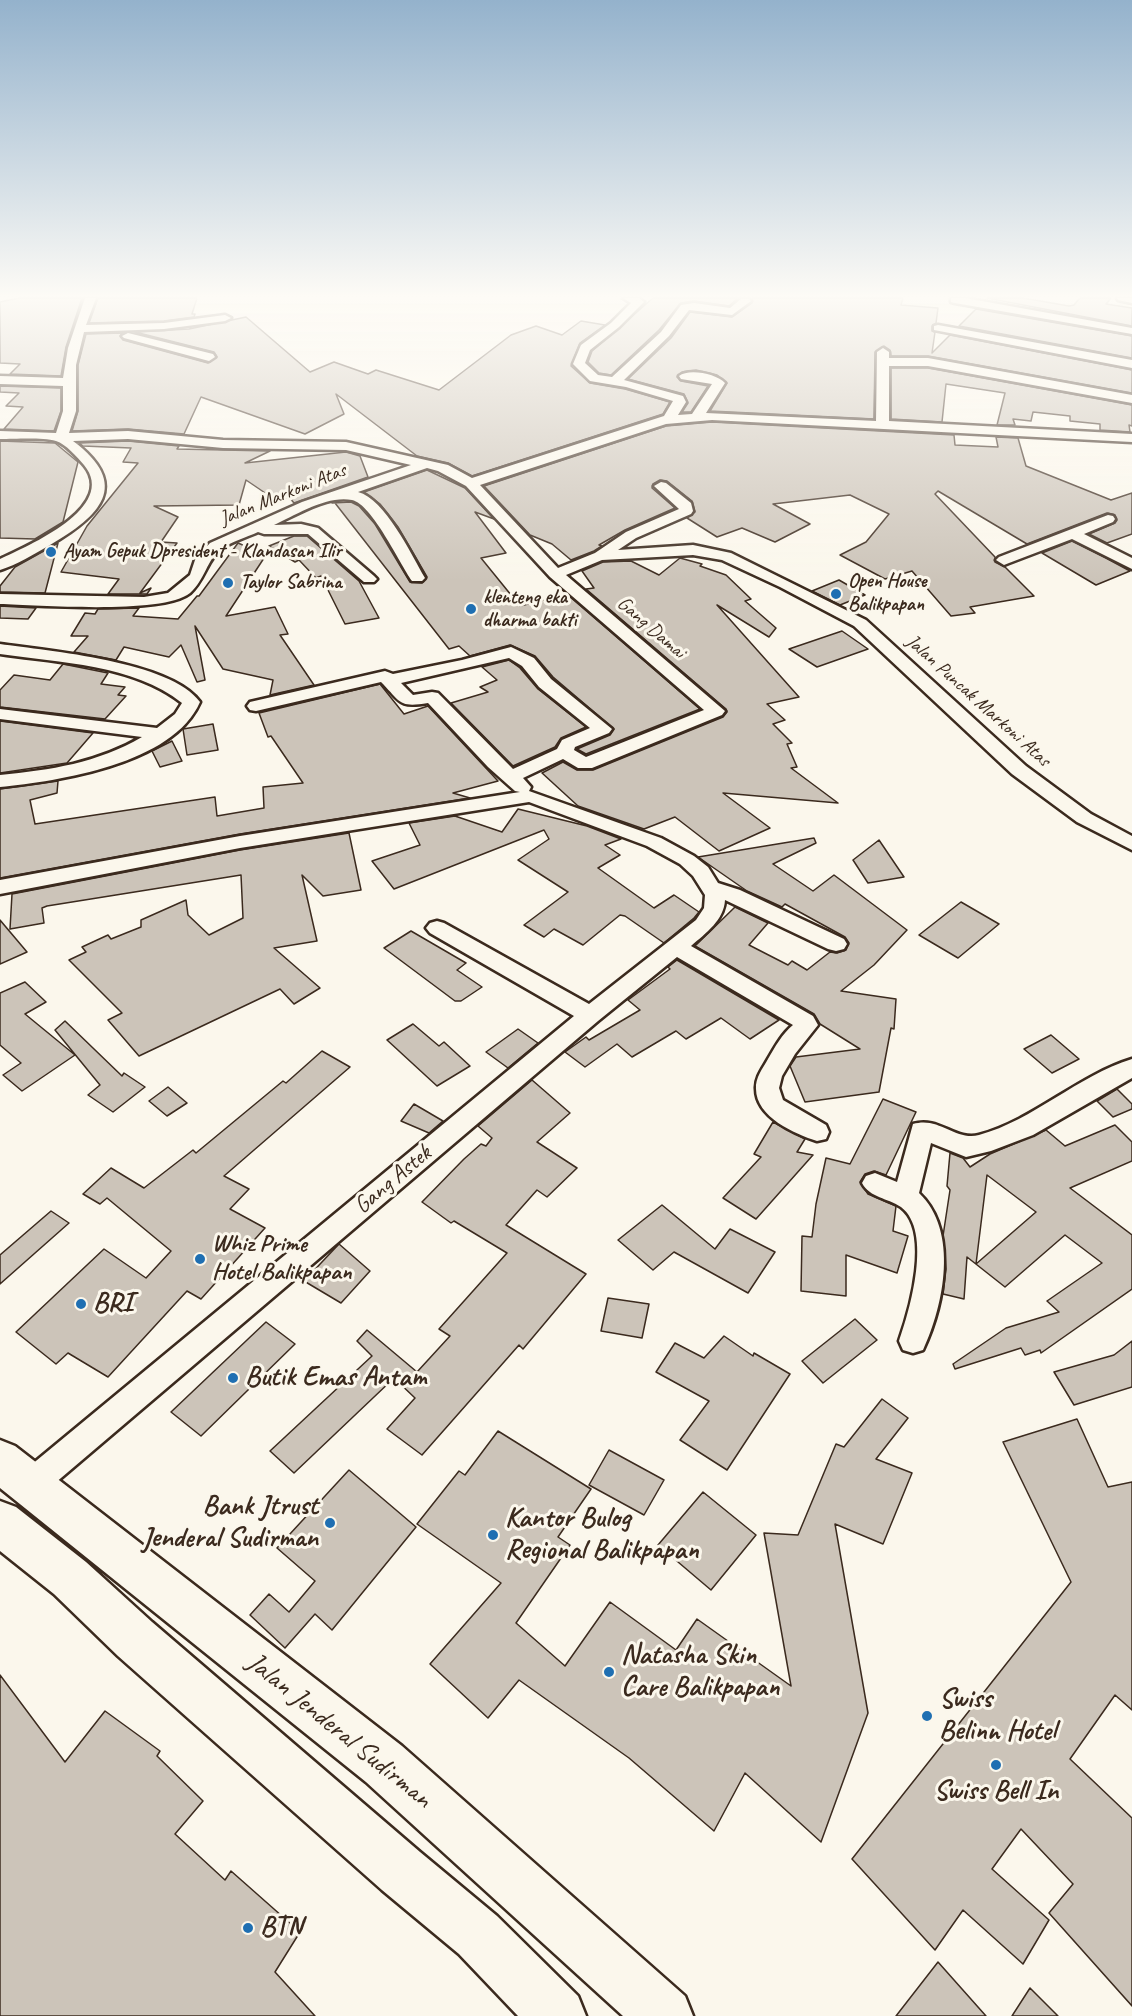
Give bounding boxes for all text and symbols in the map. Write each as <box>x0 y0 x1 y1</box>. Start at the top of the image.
street label: Jalan Markoni Atas <box>216 459 350 531</box>
place label: Ayam Gepuk Dpresident - Klandasan Ilir <box>63 540 341 564</box>
marker: Ayam Gepuk Dpresident - Klandasan Ilir <box>44 545 58 559</box>
place label: Open House Balikpapan <box>848 570 926 617</box>
place label: Taylor Sabrina <box>240 571 342 595</box>
marker: Taylor Sabrina <box>221 576 235 590</box>
place label: klenteng eka dharma bakti <box>483 586 576 633</box>
marker: Open House Balikpapan <box>829 587 843 601</box>
street label: Gang Damai <box>612 592 690 664</box>
marker: klenteng eka dharma bakti <box>464 602 478 616</box>
street label: Jalan Puncak Markoni Atas <box>901 630 1055 772</box>
street label: Gang Astek <box>349 1139 437 1221</box>
place label: Whiz Prime Hotel Balikpapan <box>212 1231 352 1287</box>
marker: Whiz Prime Hotel Balikpapan <box>193 1252 207 1266</box>
place label: BRI <box>93 1287 133 1321</box>
marker: BRI <box>74 1297 88 1311</box>
place label: Butik Emas Antam <box>245 1361 427 1395</box>
marker: Butik Emas Antam <box>226 1371 240 1385</box>
place label: Bank Jtrust Jenderal Sudirman <box>142 1490 318 1556</box>
place label: Kantor Bulog Regional Balikpapan <box>505 1502 699 1568</box>
marker: Bank Jtrust Jenderal Sudirman <box>323 1516 337 1530</box>
marker: Kantor Bulog Regional Balikpapan <box>486 1528 500 1542</box>
place label: Natasha Skin Care Balikpapan <box>621 1639 779 1705</box>
street label: Jalan Jenderal Sudirman <box>240 1646 438 1816</box>
marker: Natasha Skin Care Balikpapan <box>602 1665 616 1679</box>
place label: Swiss Belinn Hotel <box>939 1683 1056 1749</box>
marker: Swiss Belinn Hotel <box>920 1709 934 1723</box>
marker: Swiss Bell In <box>989 1758 1003 1772</box>
place label: Swiss Bell In <box>934 1775 1058 1809</box>
place label: BTN <box>260 1911 303 1945</box>
marker: BTN <box>241 1921 255 1935</box>

